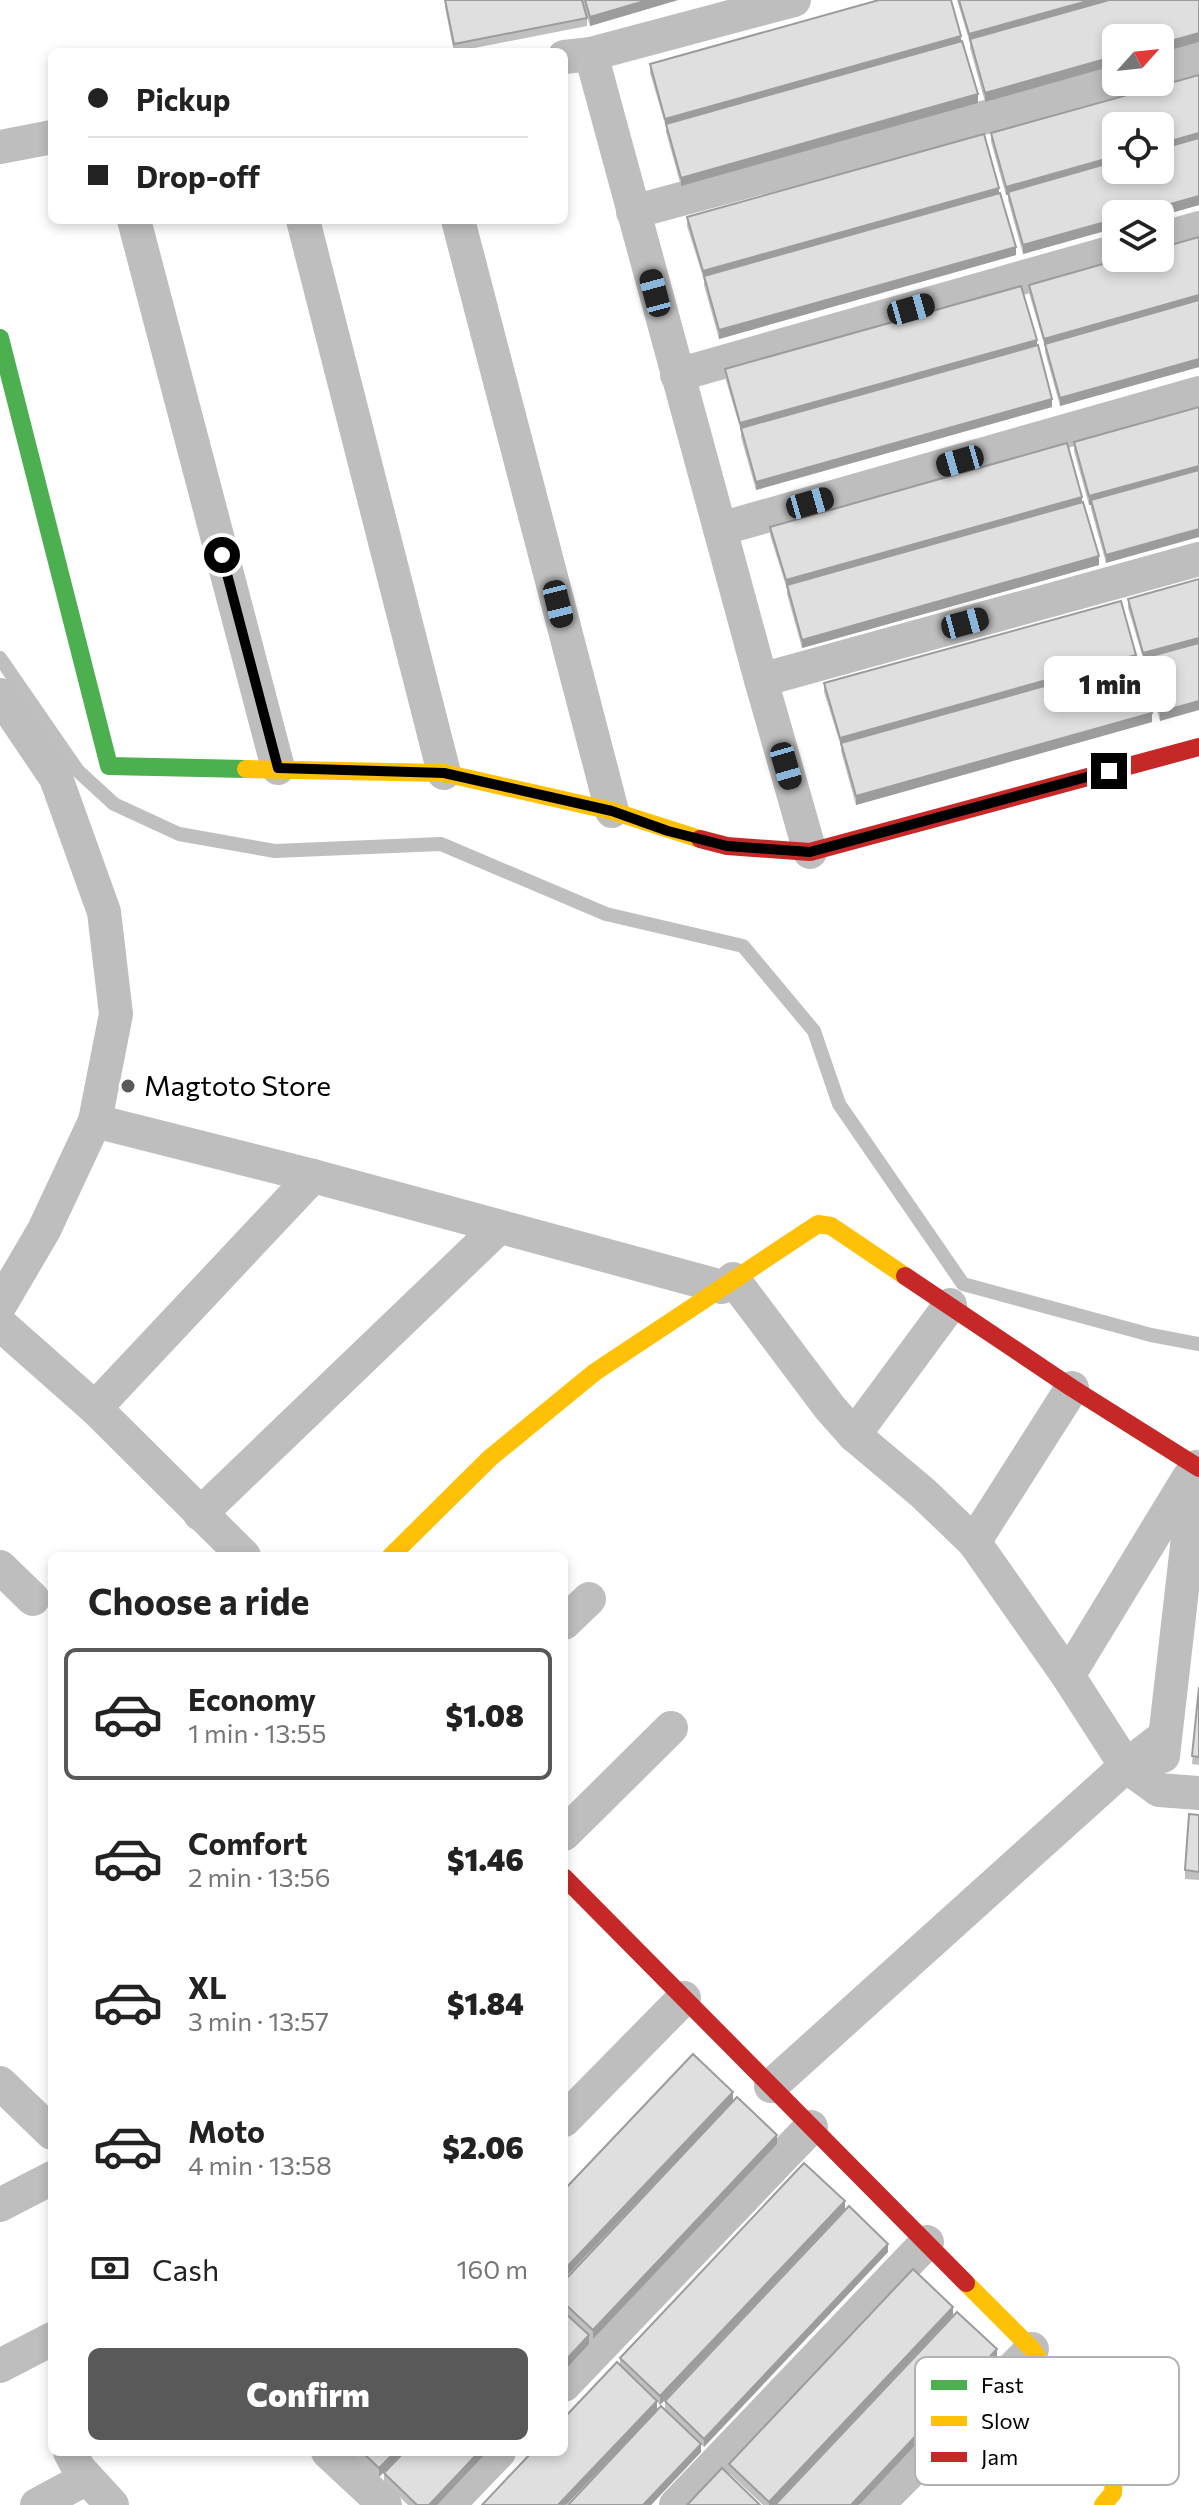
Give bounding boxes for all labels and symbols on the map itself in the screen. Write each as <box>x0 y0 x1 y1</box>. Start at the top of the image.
north arrow <box>1102 24 1174 96</box>
car <box>637 267 673 319</box>
car <box>885 291 937 327</box>
car <box>934 443 986 479</box>
car <box>784 485 836 521</box>
route start <box>204 537 240 573</box>
car <box>541 578 575 630</box>
car <box>939 605 991 641</box>
callout: 1 min <box>1043 655 1175 711</box>
car <box>768 740 804 792</box>
route end <box>1091 753 1127 789</box>
place label: Magtoto Store <box>144 1068 331 1102</box>
marker: Magtoto Store <box>119 1077 137 1095</box>
legend <box>915 2357 1179 2485</box>
text: Fast <box>981 2371 1024 2398</box>
text: Slow <box>981 2407 1030 2434</box>
text: Jam <box>981 2443 1018 2470</box>

